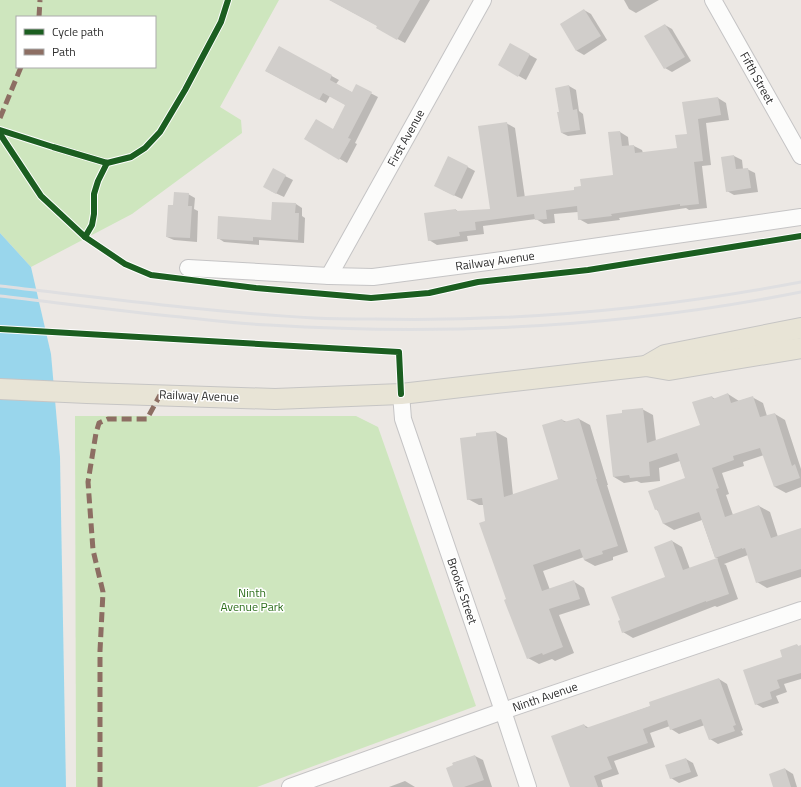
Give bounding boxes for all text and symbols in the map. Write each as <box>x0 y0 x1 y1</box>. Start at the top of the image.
legend <box>16 16 156 68</box>
text: Cycle path <box>52 22 104 41</box>
text: Path <box>52 42 76 61</box>
street label: Fifth Street <box>735 48 780 108</box>
street label: First Avenue <box>382 106 429 170</box>
street label: Railway Avenue <box>454 246 536 275</box>
street label: Railway Avenue <box>159 385 239 406</box>
street label: Brooks Street <box>442 555 483 627</box>
park label: Ninth Avenue Park <box>220 583 284 616</box>
street label: Ninth Avenue <box>510 676 580 717</box>

